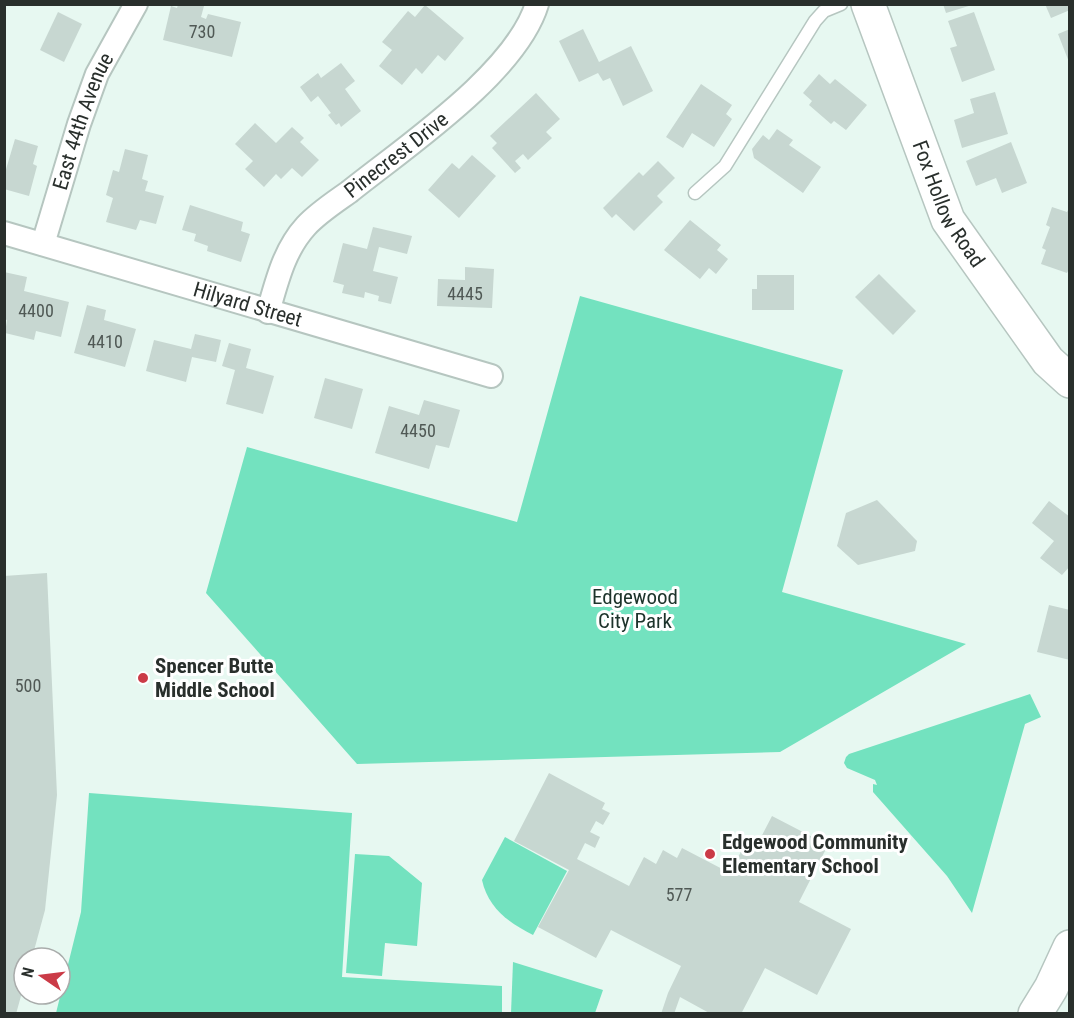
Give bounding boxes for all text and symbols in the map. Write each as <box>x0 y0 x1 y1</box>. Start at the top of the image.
house number: 730 <box>189 21 215 42</box>
street label: East 44th Avenue <box>48 48 118 193</box>
street label: Pinecrest Drive <box>340 107 453 203</box>
street label: Fox Hollow Road <box>908 137 990 272</box>
street label: Hilyard Street <box>191 277 305 332</box>
house number: 4445 <box>447 283 483 304</box>
house number: 4400 <box>18 300 54 321</box>
house number: 4410 <box>87 331 123 352</box>
house number: 4450 <box>400 420 436 441</box>
park label: Edgewood City Park <box>592 585 678 633</box>
place label: Spencer Butte Middle School <box>155 654 275 702</box>
marker: Spencer Butte Middle School <box>136 671 150 685</box>
house number: 500 <box>15 675 41 696</box>
place label: Edgewood Community Elementary School <box>722 830 909 878</box>
marker: Edgewood Community Elementary School <box>703 847 717 861</box>
house number: 577 <box>666 884 692 905</box>
north arrow <box>12 946 72 1006</box>
text: N <box>18 965 38 980</box>

